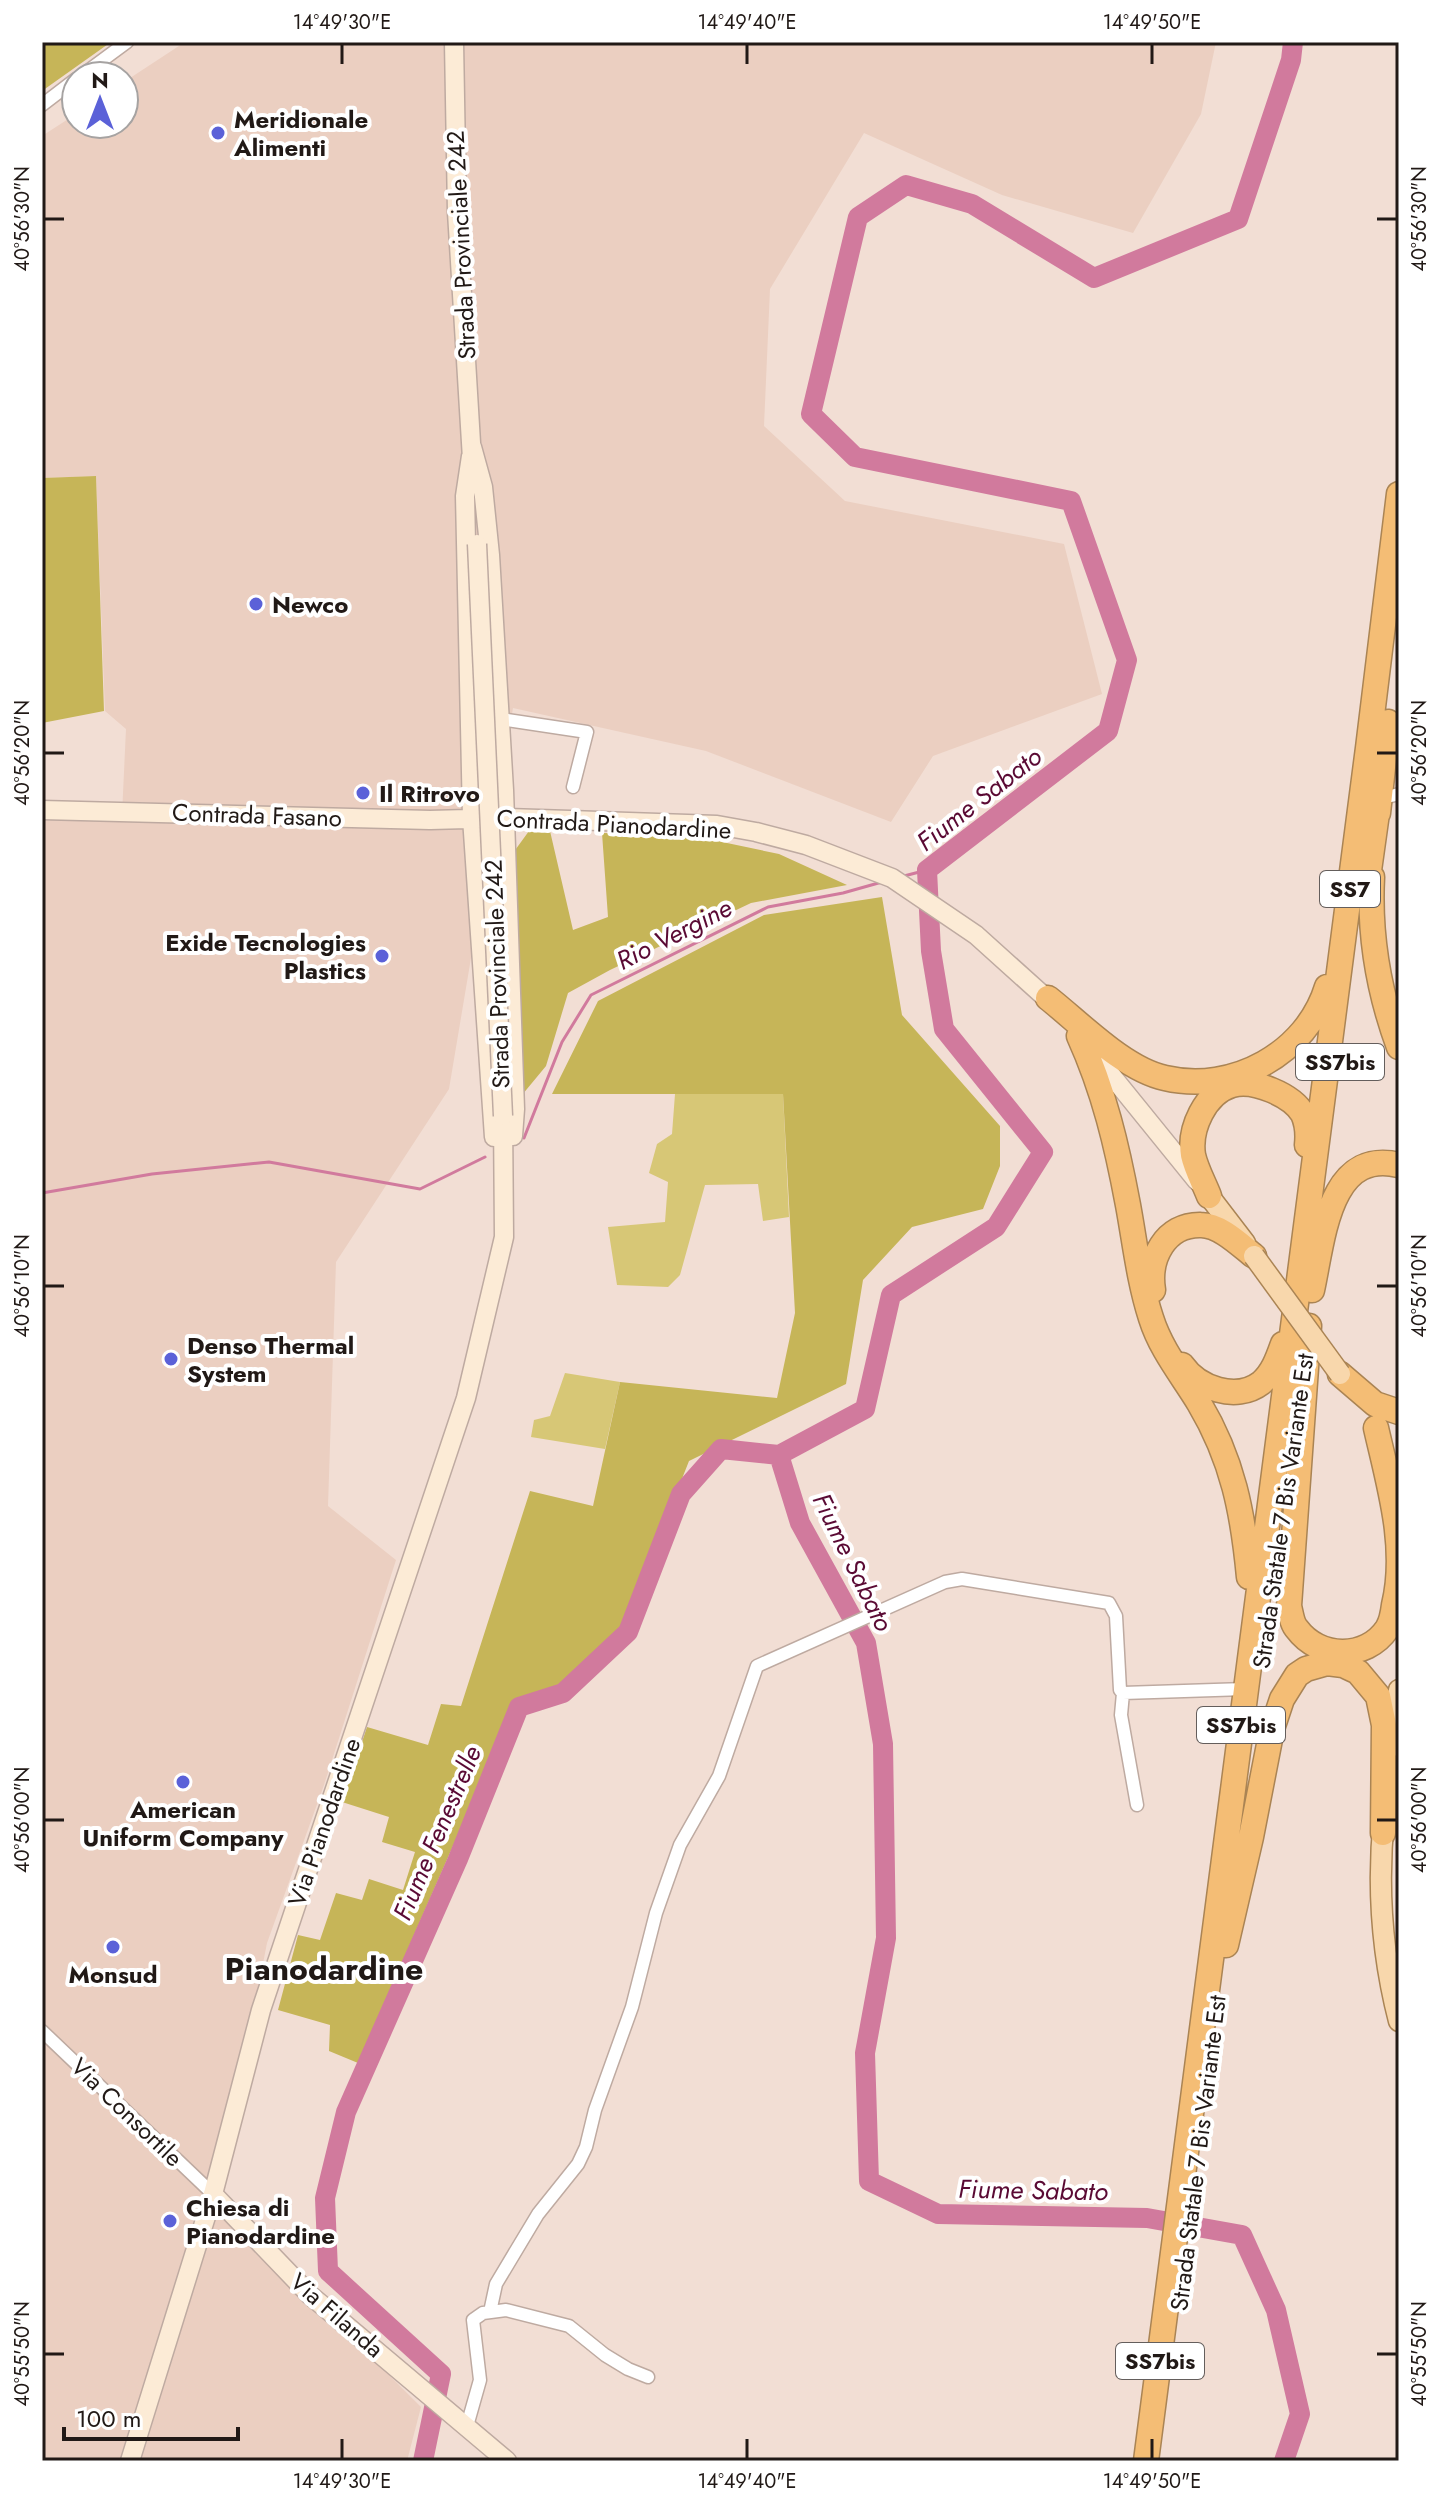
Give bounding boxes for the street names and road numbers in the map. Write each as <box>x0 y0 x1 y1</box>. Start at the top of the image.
street label: Strada Provinciale 242 <box>438 130 484 360</box>
street label: Contrada Fasano <box>172 795 342 835</box>
street label: Contrada Pianodardine <box>496 800 732 848</box>
street label: Strada Provinciale 242 <box>476 859 518 1089</box>
road number: SS7 <box>1320 871 1380 907</box>
road number: SS7bis <box>1296 1044 1384 1080</box>
street label: Strada Statale 7 Bis Variante Est <box>1244 1351 1322 1671</box>
road number: SS7bis <box>1197 1707 1285 1743</box>
street label: Via Pianodardine <box>279 1733 369 1911</box>
street label: Strada Statale 7 Bis Variante Est <box>1161 1993 1235 2313</box>
street label: Via Consortile <box>63 2049 191 2175</box>
street label: Via Filanda <box>283 2264 391 2366</box>
road number: SS7bis <box>1116 2343 1204 2379</box>

